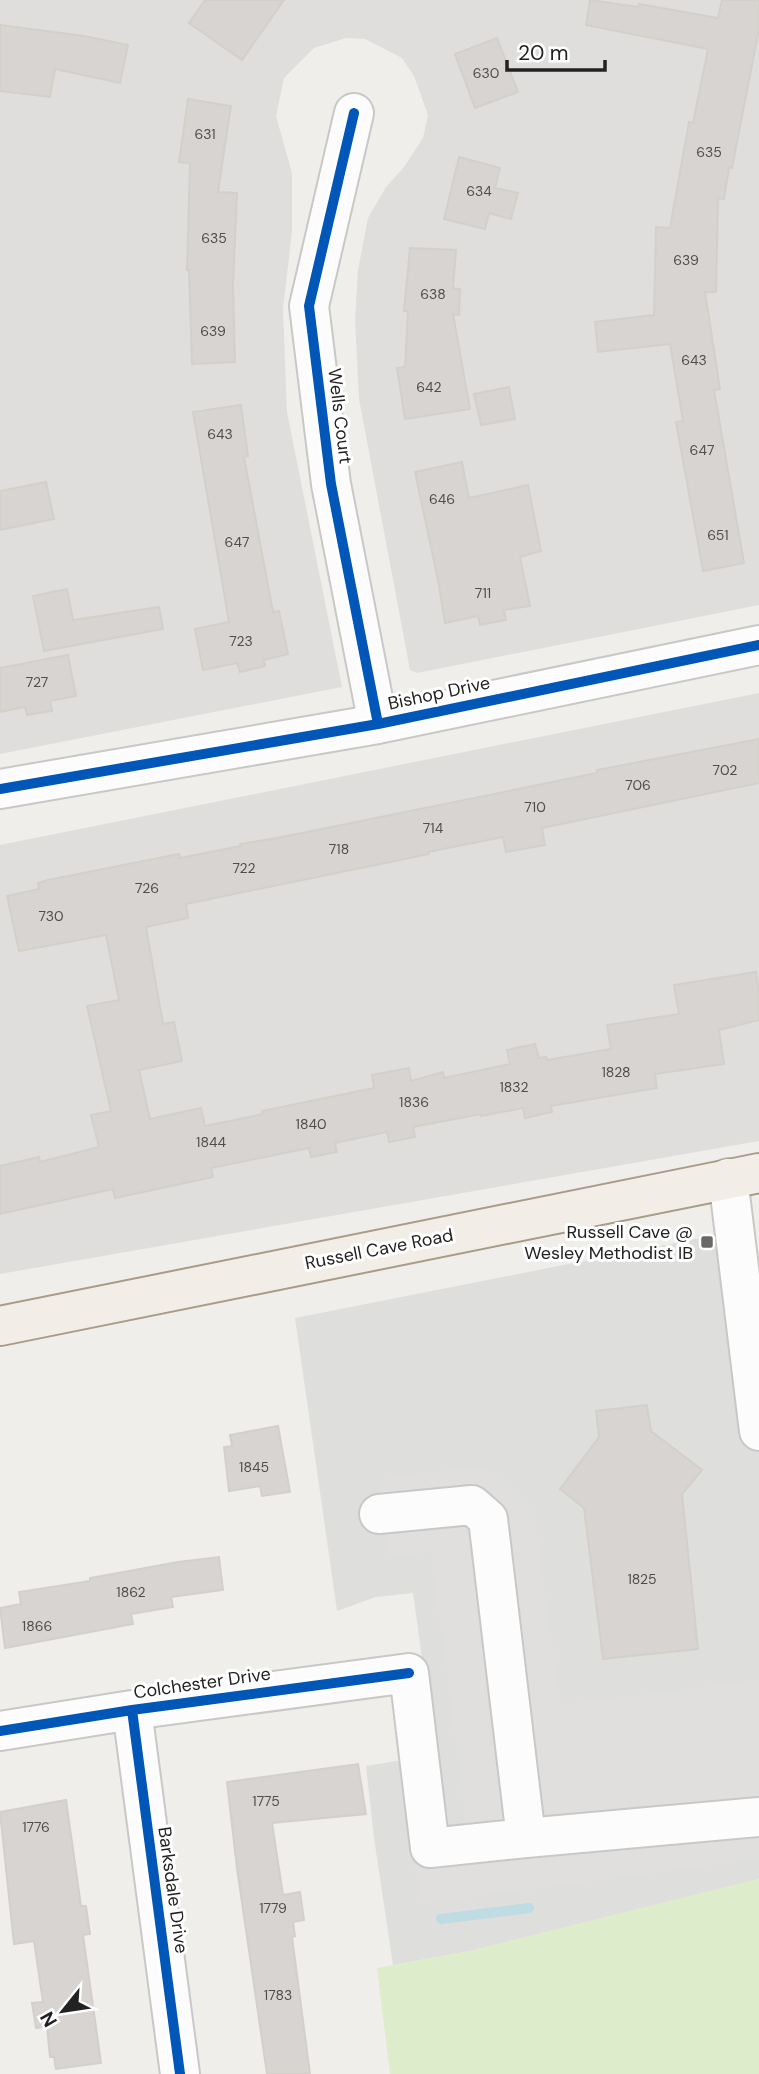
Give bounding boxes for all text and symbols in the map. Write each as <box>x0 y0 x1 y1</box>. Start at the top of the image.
scale bar <box>507 28 605 72</box>
text: 20 m <box>518 39 569 67</box>
house number: 630 <box>473 64 499 82</box>
house number: 631 <box>194 125 216 143</box>
house number: 635 <box>696 143 722 161</box>
house number: 634 <box>466 182 492 200</box>
house number: 635 <box>201 229 227 247</box>
house number: 639 <box>673 251 699 269</box>
house number: 638 <box>420 285 446 303</box>
house number: 639 <box>200 322 226 340</box>
house number: 643 <box>681 351 707 369</box>
street label: Wells Court <box>322 367 358 465</box>
house number: 642 <box>416 378 442 396</box>
house number: 643 <box>207 425 233 443</box>
house number: 647 <box>690 441 714 459</box>
house number: 646 <box>429 490 455 508</box>
house number: 651 <box>707 526 729 544</box>
house number: 647 <box>225 533 249 551</box>
house number: 711 <box>475 584 491 602</box>
house number: 723 <box>229 632 253 650</box>
street label: Bishop Drive <box>386 670 492 716</box>
house number: 727 <box>26 673 48 691</box>
house number: 702 <box>713 761 737 779</box>
house number: 706 <box>625 776 651 794</box>
house number: 710 <box>524 798 546 816</box>
house number: 714 <box>423 819 444 837</box>
house number: 718 <box>329 840 349 858</box>
house number: 722 <box>232 859 256 877</box>
house number: 726 <box>135 879 159 897</box>
house number: 730 <box>39 907 63 925</box>
house number: 1828 <box>602 1063 630 1081</box>
house number: 1832 <box>499 1078 529 1096</box>
house number: 1836 <box>399 1093 429 1111</box>
house number: 1840 <box>296 1115 326 1133</box>
house number: 1844 <box>196 1133 226 1151</box>
place label: Russell Cave @ Wesley Methodist IB <box>524 1220 693 1265</box>
street label: Russell Cave Road <box>303 1223 455 1275</box>
marker: Russell Cave @ Wesley Methodist IB <box>699 1234 715 1250</box>
house number: 1845 <box>239 1458 269 1476</box>
house number: 1825 <box>627 1570 657 1588</box>
house number: 1862 <box>116 1583 146 1601</box>
house number: 1866 <box>22 1617 52 1635</box>
street label: Colchester Drive <box>132 1661 272 1705</box>
house number: 1775 <box>252 1792 280 1810</box>
house number: 1776 <box>22 1818 50 1836</box>
street label: Barksdale Drive <box>152 1825 194 1955</box>
house number: 1779 <box>259 1899 287 1917</box>
north arrow <box>28 1976 98 2046</box>
house number: 1783 <box>264 1986 292 2004</box>
text: N <box>34 2007 63 2032</box>

